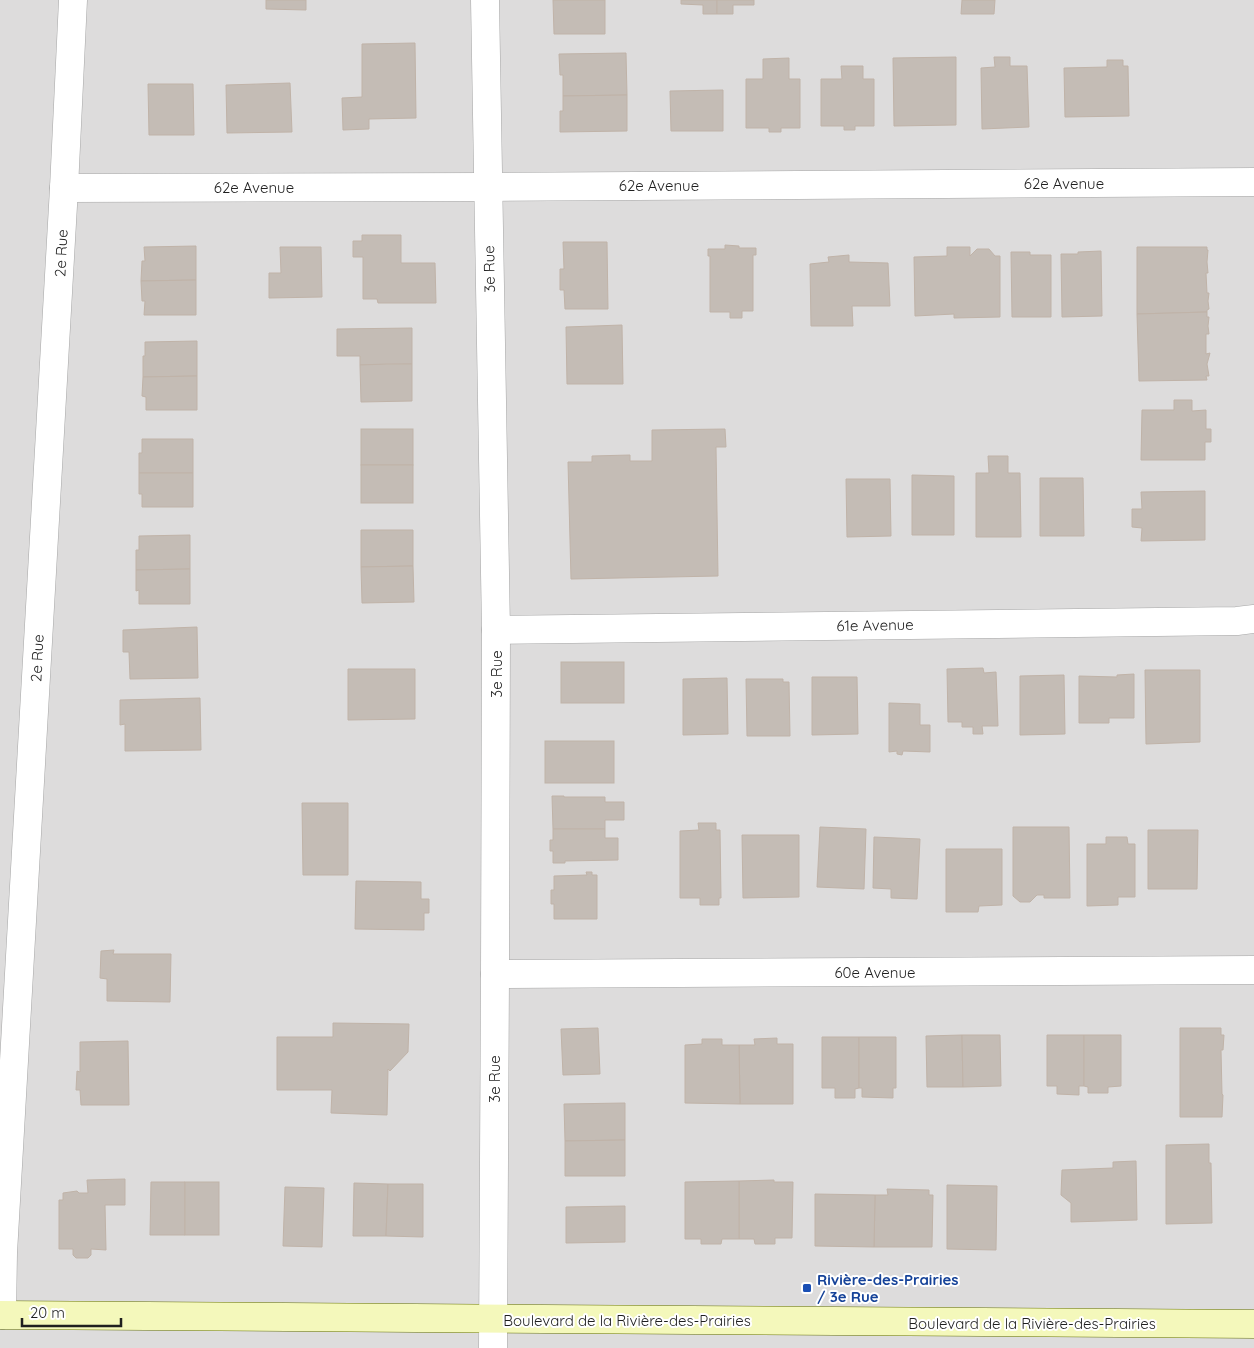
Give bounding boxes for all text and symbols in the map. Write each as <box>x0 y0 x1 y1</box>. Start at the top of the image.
street label: 62e Avenue <box>1024 174 1104 193</box>
street label: 62e Avenue <box>619 176 699 195</box>
street label: 62e Avenue <box>214 178 294 197</box>
street label: 2e Rue <box>50 229 72 277</box>
street label: 3e Rue <box>479 245 499 293</box>
street label: 61e Avenue <box>836 615 914 635</box>
street label: 2e Rue <box>26 634 48 682</box>
street label: 3e Rue <box>487 650 506 698</box>
street label: 60e Avenue <box>835 963 916 982</box>
street label: 3e Rue <box>485 1055 504 1103</box>
place label: Rivière-des-Prairies / 3e Rue <box>817 1270 959 1306</box>
marker: Rivière-des-Prairies / 3e Rue <box>801 1282 813 1294</box>
scale bar <box>22 1296 121 1328</box>
text: 20 m <box>30 1303 65 1322</box>
street label: Boulevard de la Rivière-des-Prairies <box>503 1311 751 1330</box>
street label: Boulevard de la Rivière-des-Prairies <box>908 1314 1156 1333</box>

